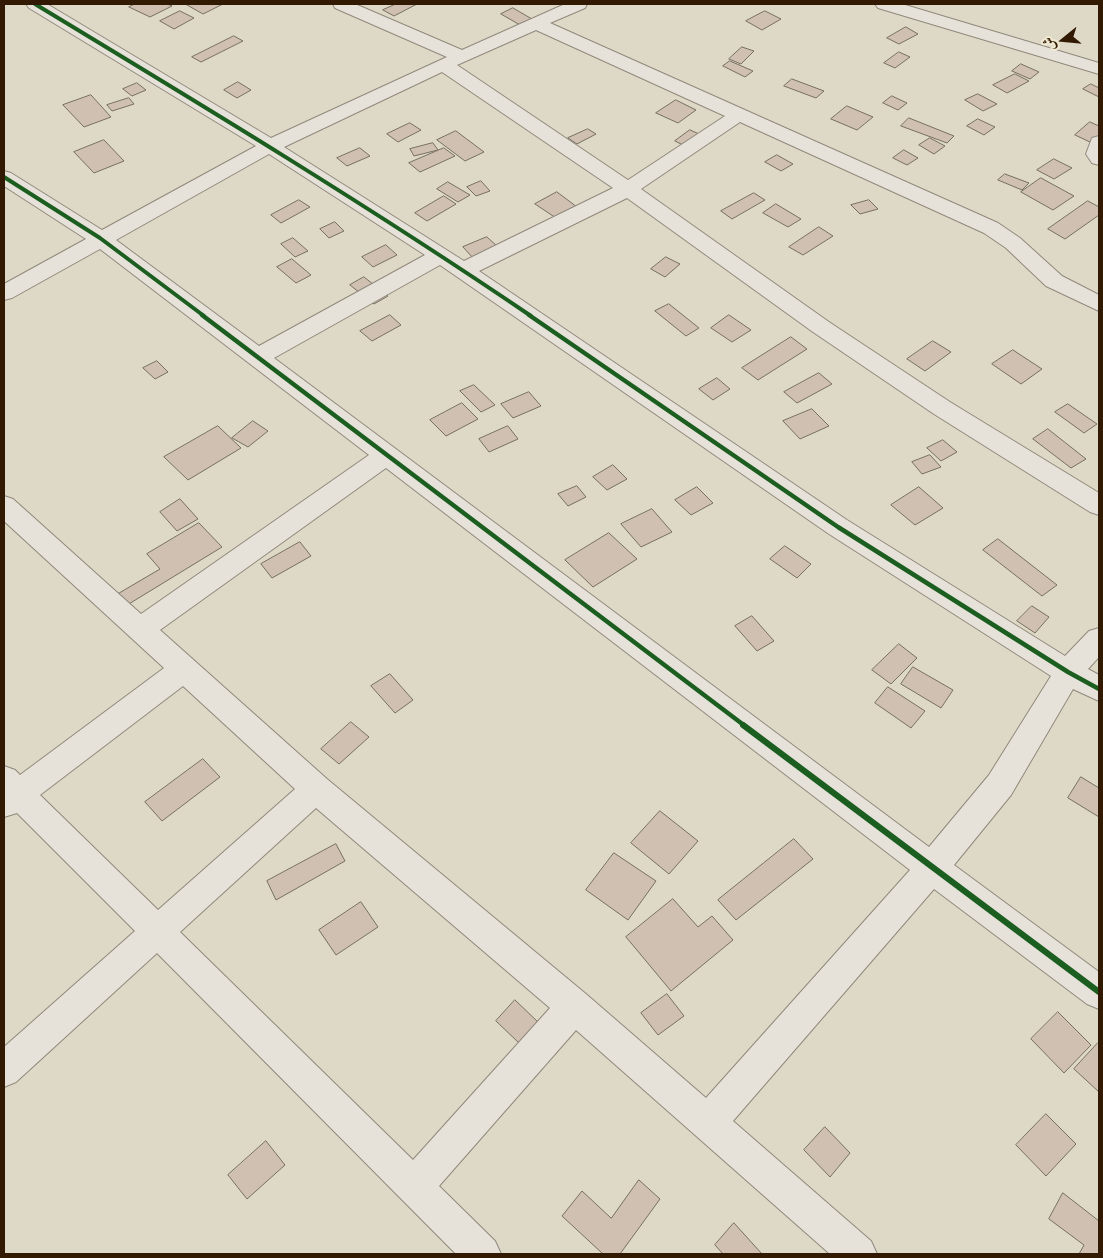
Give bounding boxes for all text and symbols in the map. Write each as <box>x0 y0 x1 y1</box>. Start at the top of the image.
north arrow <box>1038 15 1088 65</box>
text: ش <box>1037 35 1060 54</box>

